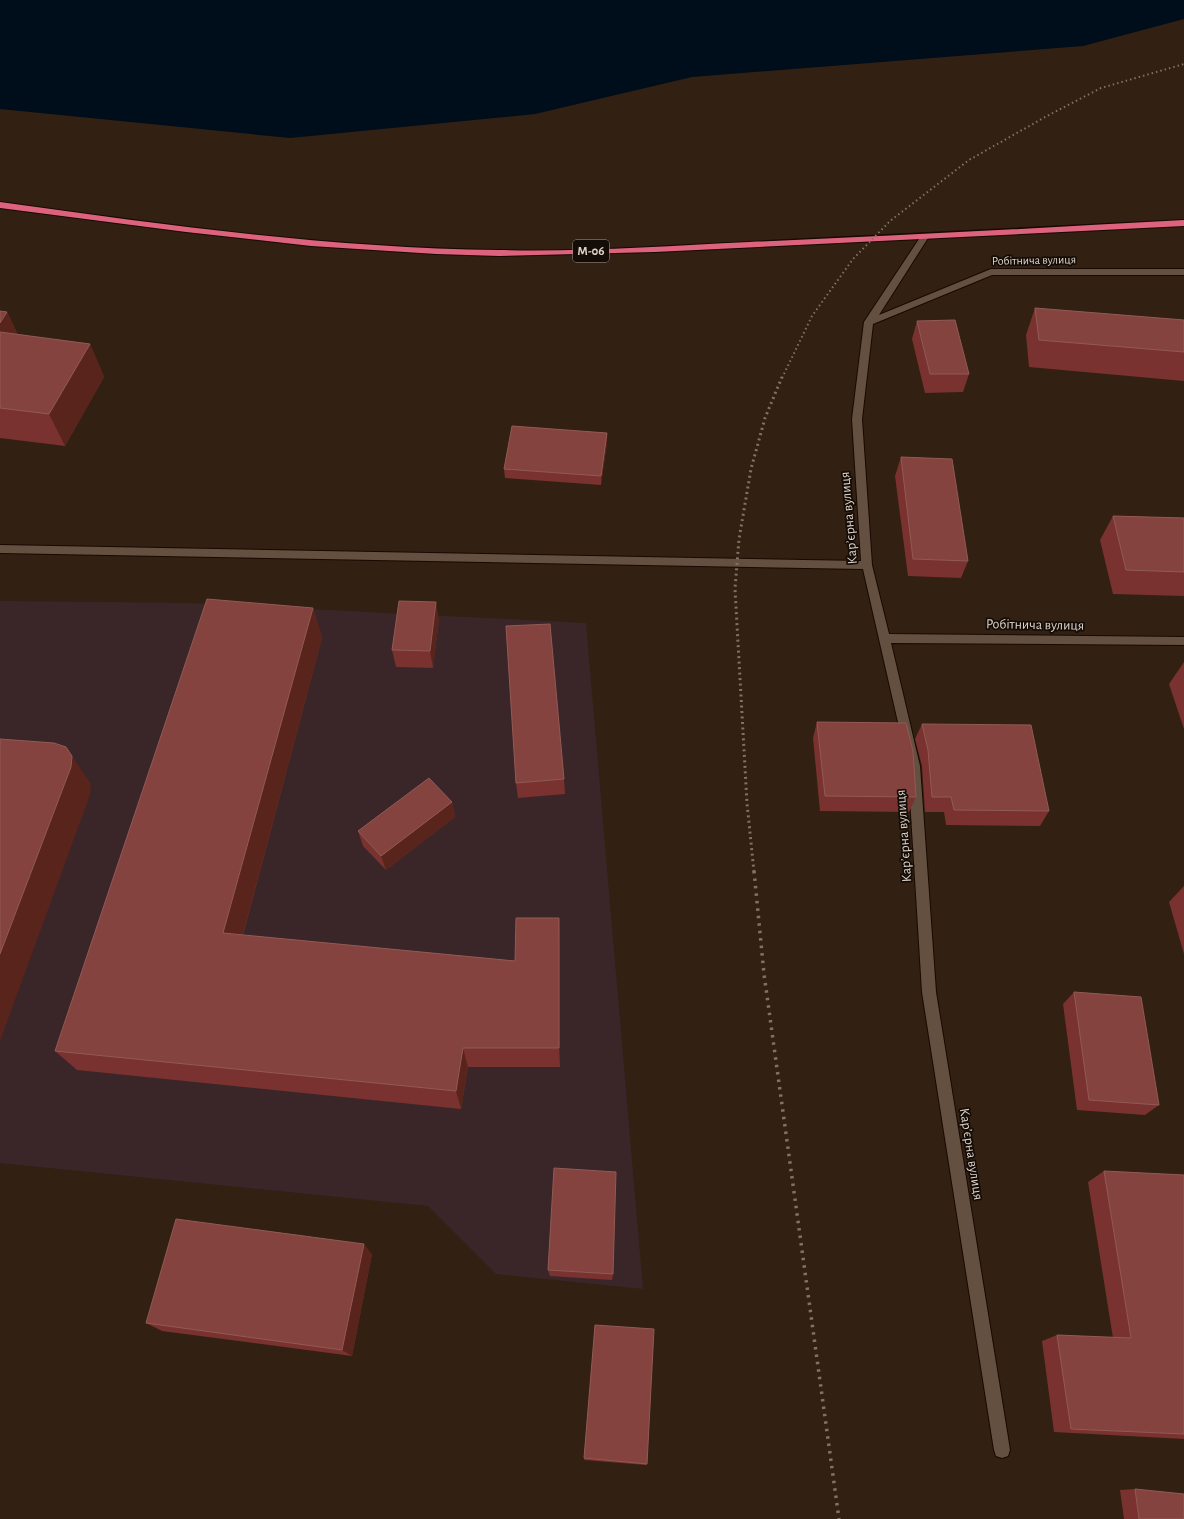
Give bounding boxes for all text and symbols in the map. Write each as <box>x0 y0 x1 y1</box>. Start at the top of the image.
road number: М-06 <box>573 240 609 262</box>
street label: Робітнича вулиця <box>992 253 1076 268</box>
street label: Карʼєрна вулиця <box>838 471 860 565</box>
street label: Робітнича вулиця <box>986 617 1084 633</box>
street label: Карʼєрна вулиця <box>894 789 914 883</box>
street label: Карʼєрна вулиця <box>957 1107 985 1201</box>

